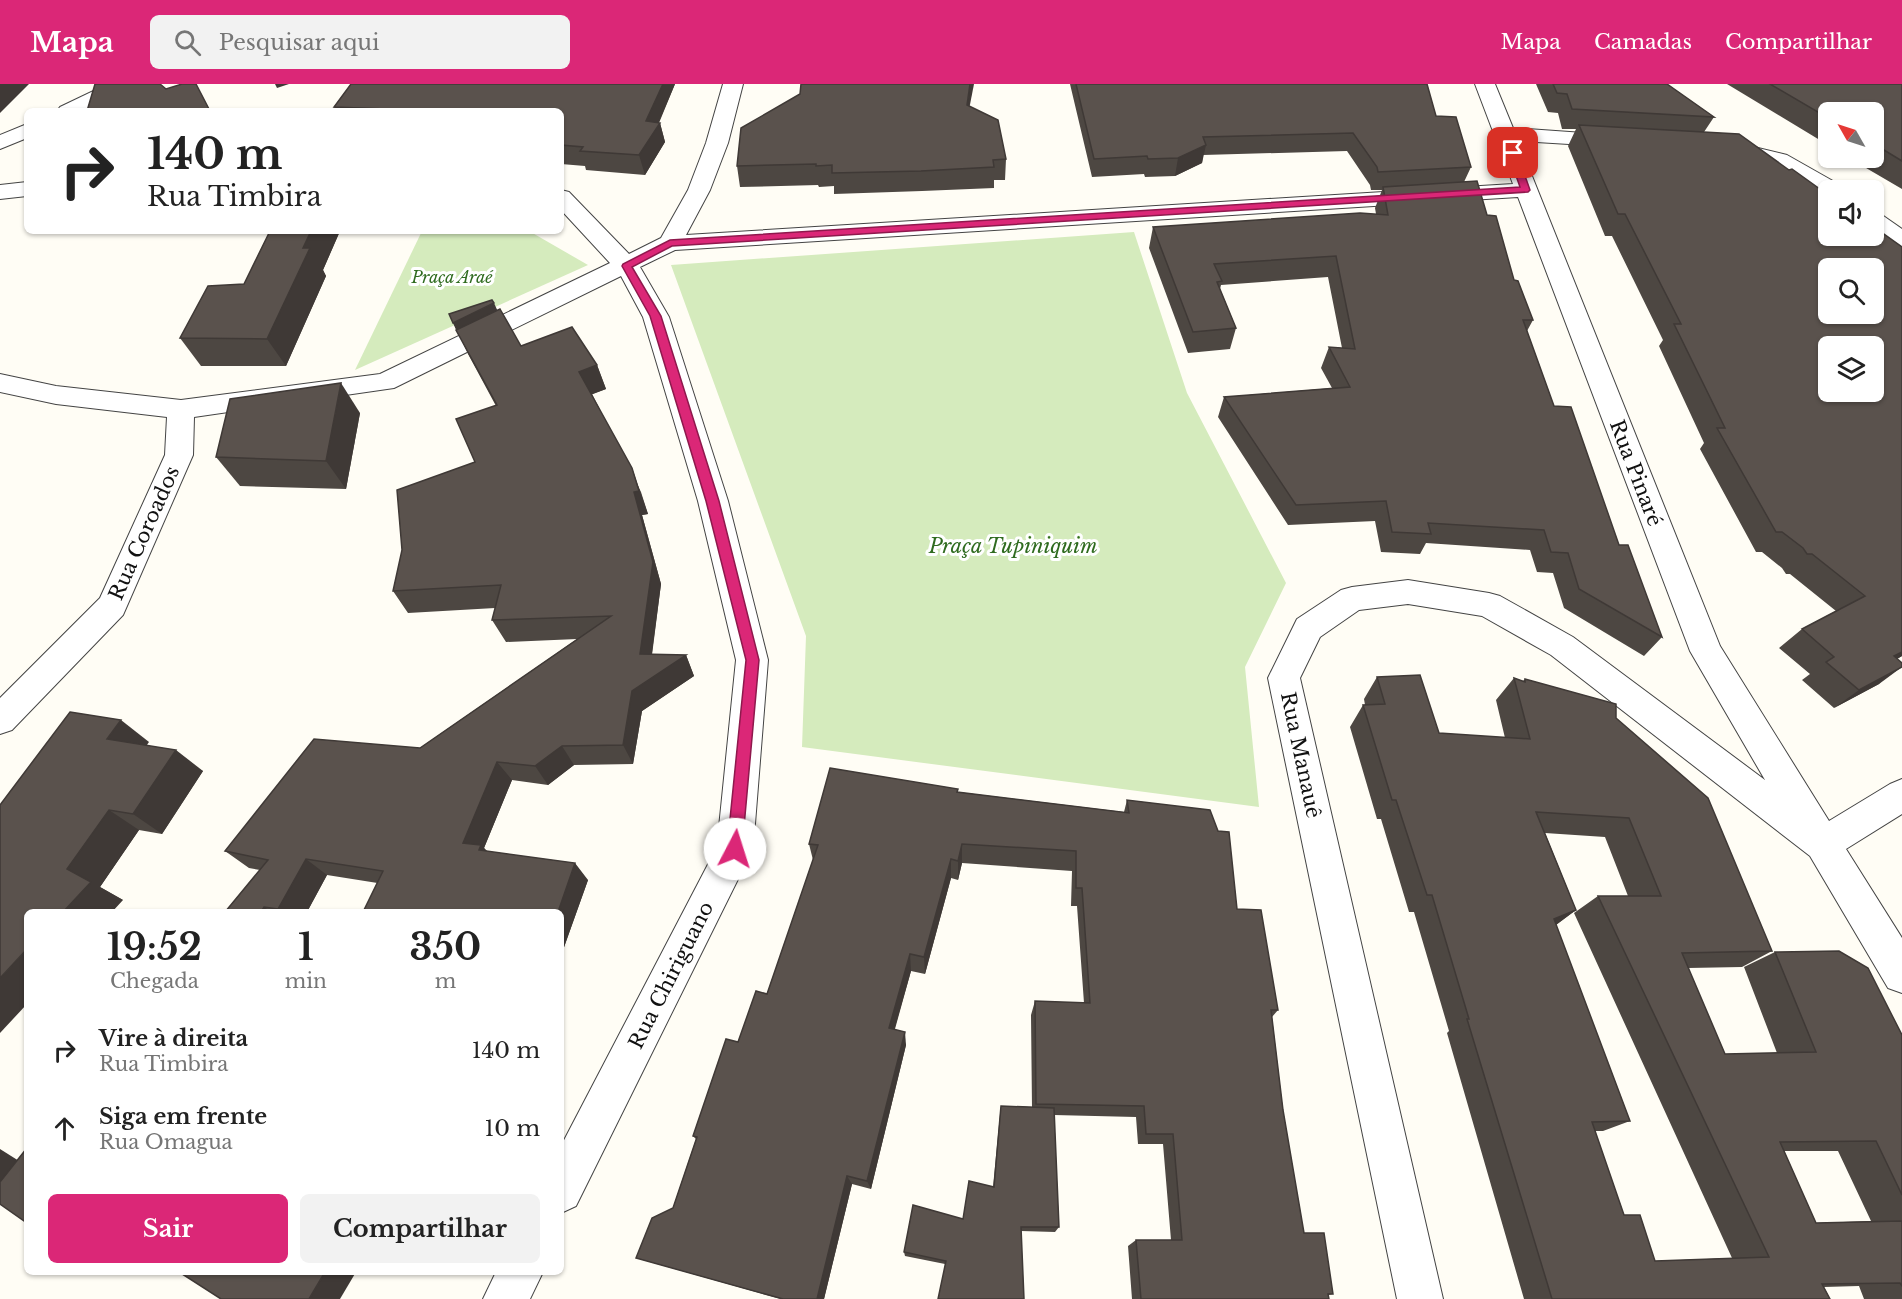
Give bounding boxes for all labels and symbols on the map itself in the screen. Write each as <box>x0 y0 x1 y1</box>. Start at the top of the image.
north arrow <box>1818 102 1884 168</box>
pin <box>1487 127 1538 178</box>
park label: Praça Araé <box>410 267 494 287</box>
street label: Rua Pinaré <box>1605 416 1667 530</box>
street label: Rua Coroados <box>104 462 184 604</box>
park label: Praça Tupiniquim <box>928 534 1097 558</box>
street label: Rua Manauê <box>1276 690 1326 820</box>
position arrow <box>703 817 767 881</box>
street label: Rua Chiriguano <box>624 897 718 1053</box>

